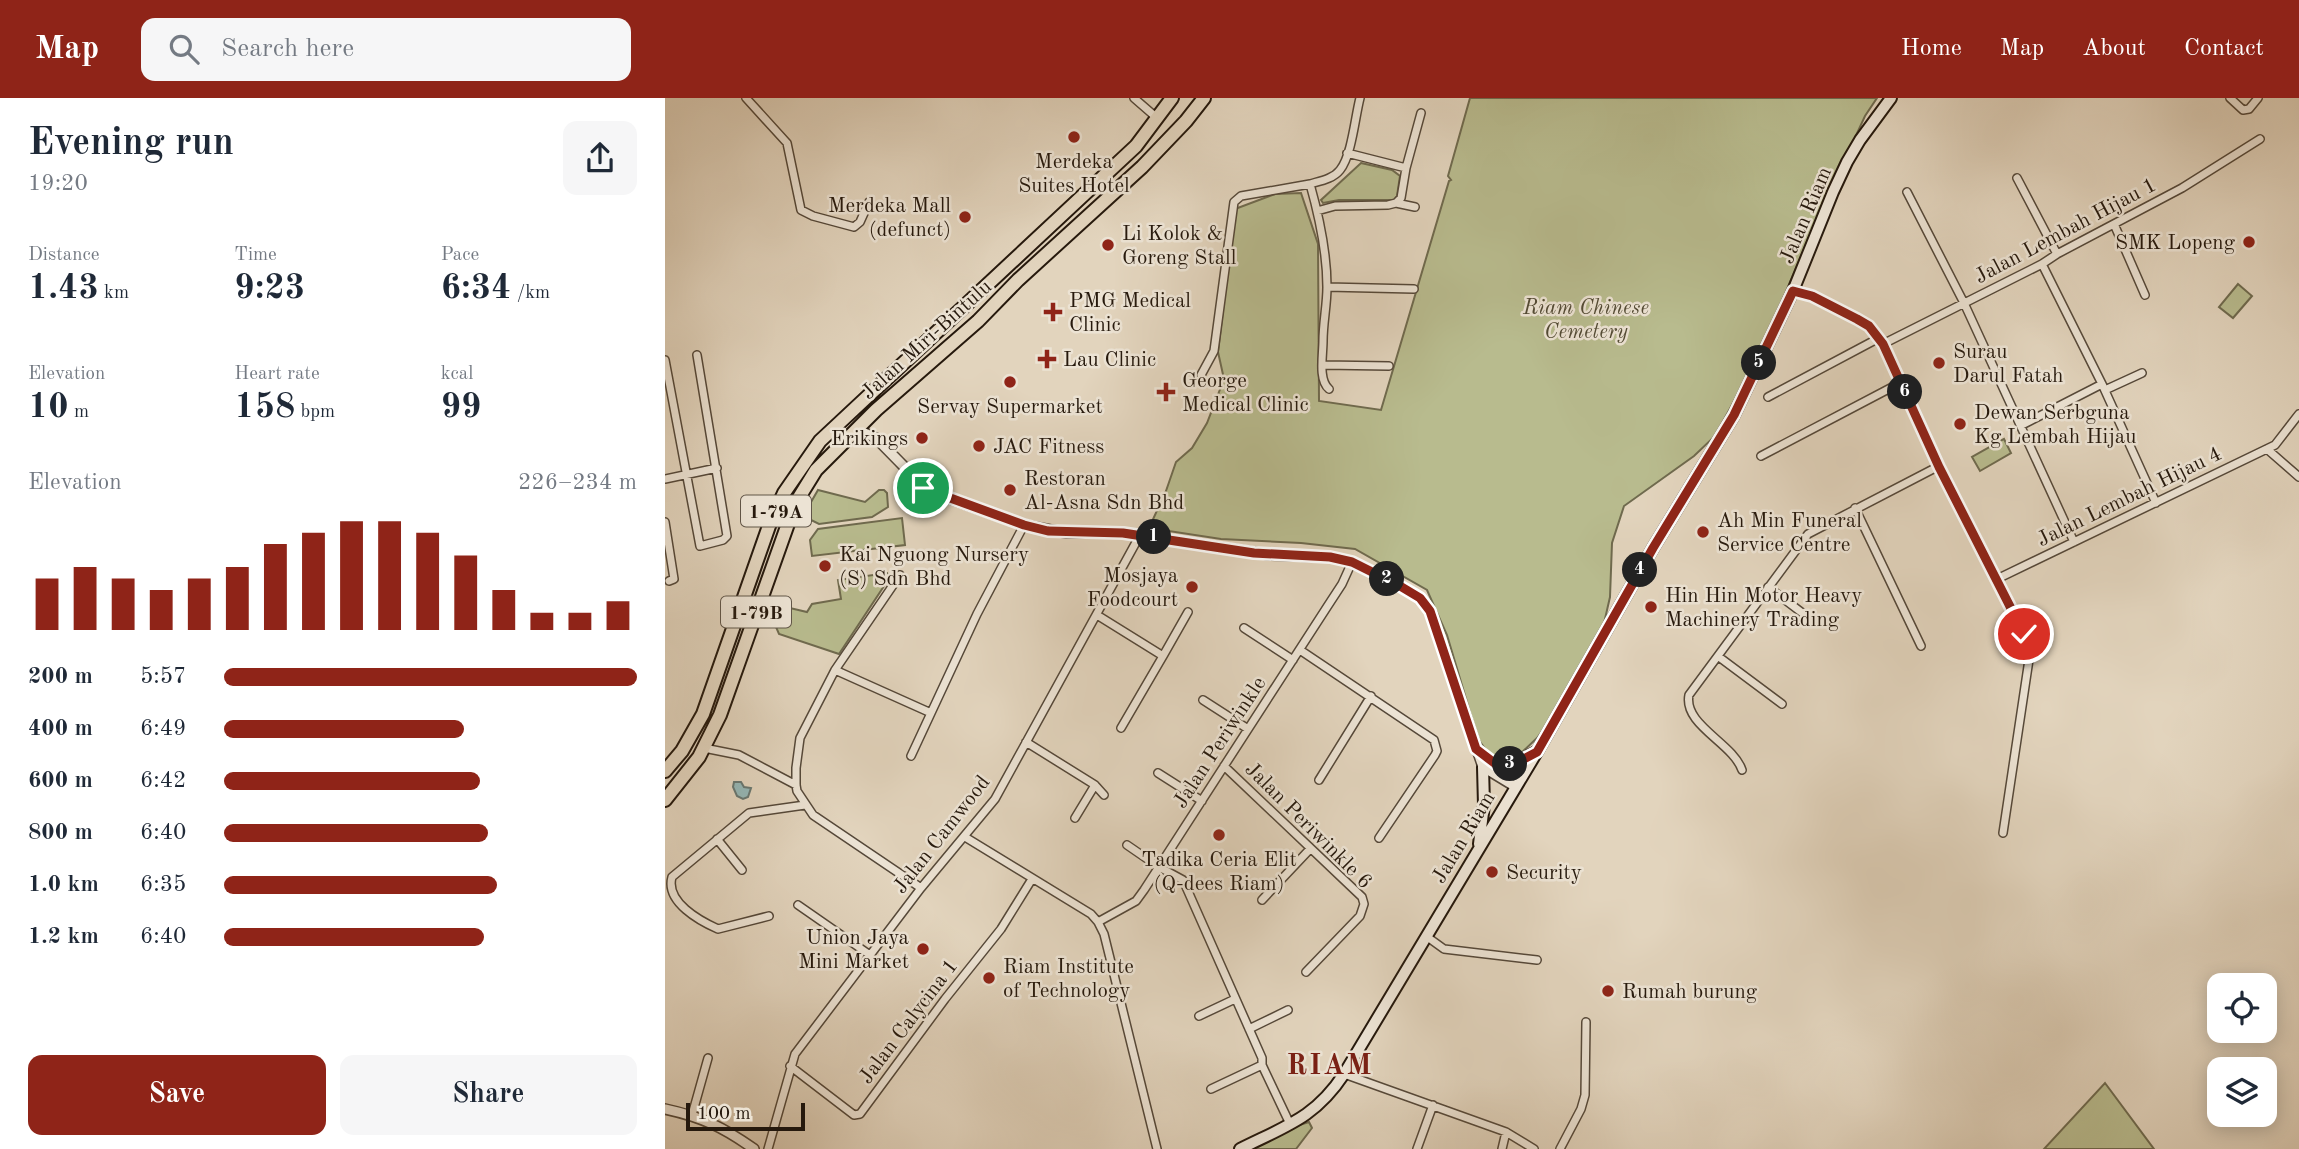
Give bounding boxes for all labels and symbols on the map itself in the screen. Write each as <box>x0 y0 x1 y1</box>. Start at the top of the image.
marker: Merdeka Suites Hotel <box>1066 129 1082 145</box>
place label: Merdeka Suites Hotel <box>1018 152 1130 197</box>
street label: Jalan Riam <box>1777 164 1836 267</box>
street label: Jalan Lembah Hijau 1 <box>1971 175 2160 288</box>
place label: Merdeka Mall (defunct) <box>828 196 951 241</box>
marker: Merdeka Mall (defunct) <box>957 209 973 225</box>
place label: Li Kolok & Goreng Stall <box>1122 224 1237 269</box>
place label: SMK Lopeng <box>2115 233 2236 254</box>
marker: SMK Lopeng <box>2241 234 2257 250</box>
marker: Li Kolok & Goreng Stall <box>1100 237 1116 253</box>
street label: Jalan Miri-Bintulu <box>858 276 996 404</box>
place label: PMG Medical Clinic <box>1069 291 1191 336</box>
park label: Riam Chinese Cemetery <box>1522 298 1649 343</box>
marker: PMG Medical Clinic <box>1043 302 1063 322</box>
place label: Surau Darul Fatah <box>1953 342 2064 387</box>
pin: 5 <box>1741 345 1777 380</box>
marker: Lau Clinic <box>1037 349 1057 369</box>
place label: Lau Clinic <box>1063 350 1156 371</box>
marker: Surau Darul Fatah <box>1931 355 1947 371</box>
place label: George Medical Clinic <box>1182 371 1309 416</box>
marker: Servay Supermarket <box>1002 374 1018 390</box>
pin: 6 <box>1887 374 1923 410</box>
marker: George Medical Clinic <box>1156 382 1176 402</box>
place label: Servay Supermarket <box>917 397 1103 418</box>
place label: Dewan Serbguna Kg Lembah Hijau <box>1974 403 2136 448</box>
marker: Dewan Serbguna Kg Lembah Hijau <box>1952 416 1968 432</box>
place label: Erikings <box>831 429 908 450</box>
marker: Erikings <box>914 430 930 446</box>
place label: JAC Fitness <box>993 437 1104 458</box>
marker: JAC Fitness <box>971 438 987 454</box>
street label: Jalan Lembah Hijau 4 <box>2034 444 2225 551</box>
pin <box>893 458 953 518</box>
place label: Restoran Al-Asna Sdn Bhd <box>1024 469 1184 514</box>
marker: Restoran Al-Asna Sdn Bhd <box>1002 482 1018 498</box>
road number: 1-79A <box>741 496 811 526</box>
place label: Ah Min Funeral Service Centre <box>1717 511 1862 556</box>
pin: 1 <box>1137 520 1171 555</box>
marker: Ah Min Funeral Service Centre <box>1695 524 1711 540</box>
place label: Kai Nguong Nursery (S) Sdn Bhd <box>839 545 1029 590</box>
pin: 4 <box>1623 552 1657 588</box>
marker: Kai Nguong Nursery (S) Sdn Bhd <box>817 558 833 574</box>
pin: 2 <box>1369 561 1405 596</box>
place label: Mosjaya Foodcourt <box>1087 566 1178 611</box>
marker: Mosjaya Foodcourt <box>1184 579 1200 595</box>
place label: Hin Hin Motor Heavy Machinery Trading <box>1665 586 1862 631</box>
road number: 1-79B <box>721 597 791 628</box>
marker: Hin Hin Motor Heavy Machinery Trading <box>1643 599 1659 615</box>
pin <box>1994 604 2054 664</box>
street label: Jalan Periwinkle <box>1170 673 1270 812</box>
pin: 3 <box>1493 746 1527 782</box>
street label: Jalan Periwinkle 6 <box>1241 759 1375 893</box>
street label: Jalan Camwood <box>890 772 995 898</box>
street label: Jalan Riam <box>1429 788 1500 887</box>
marker: Tadika Ceria Elit (Q-dees Riam) <box>1211 827 1227 843</box>
place label: Tadika Ceria Elit (Q-dees Riam) <box>1141 850 1297 895</box>
place label: Security <box>1506 863 1582 884</box>
marker: Security <box>1484 864 1500 880</box>
place label: Union Jaya Mini Market <box>798 928 909 973</box>
marker: Union Jaya Mini Market <box>915 941 931 957</box>
street label: Jalan Calycina 1 <box>856 956 963 1088</box>
place label: Riam Institute of Technology <box>1003 957 1134 1002</box>
marker: Riam Institute of Technology <box>981 970 997 986</box>
place label: Rumah burung <box>1622 982 1758 1003</box>
marker: Rumah burung <box>1600 983 1616 999</box>
district label: RIAM <box>1287 1053 1373 1081</box>
scale bar <box>686 1100 805 1132</box>

